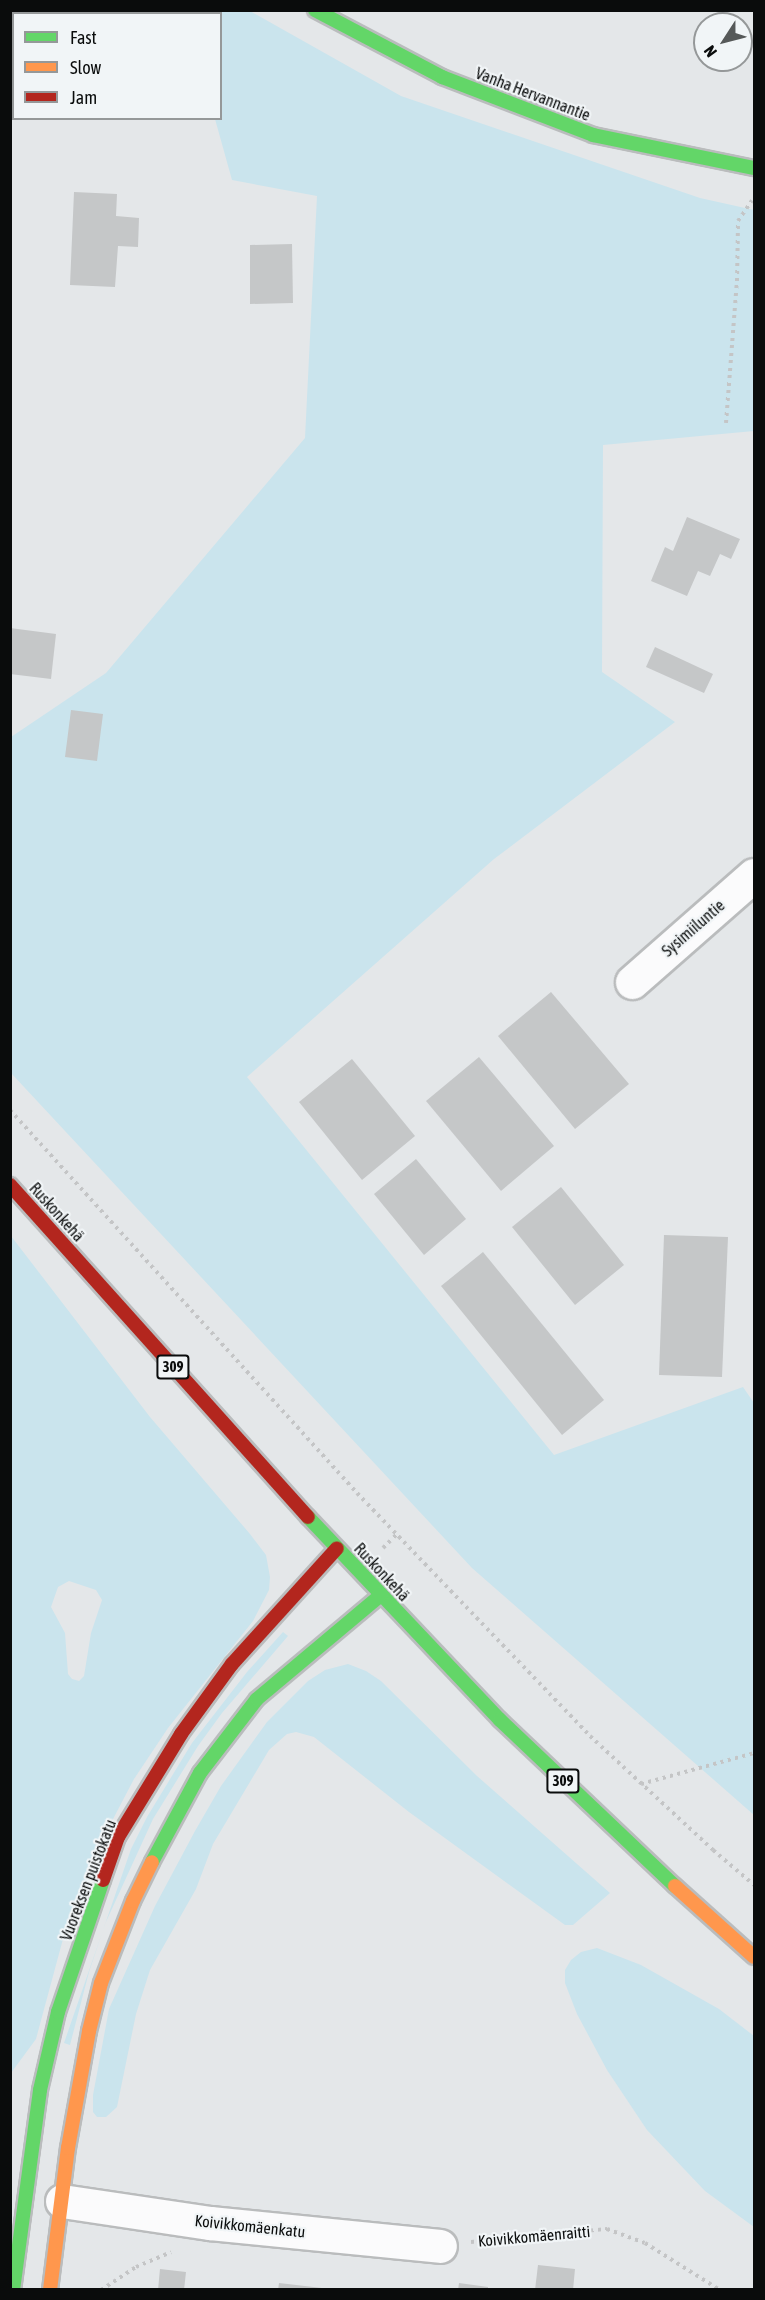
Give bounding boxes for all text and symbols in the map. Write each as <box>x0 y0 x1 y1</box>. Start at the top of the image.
legend <box>12 12 222 120</box>
north arrow <box>693 12 753 72</box>
text: Fast <box>70 27 97 48</box>
text: N <box>700 42 720 61</box>
text: Slow <box>70 57 101 78</box>
street label: Vanha Hervannantie <box>473 63 593 125</box>
text: Jam <box>70 87 97 108</box>
street label: Sysimiiluntie <box>658 896 728 960</box>
street label: Ruskonkehä <box>26 1179 88 1245</box>
road number: 309 <box>155 1355 191 1379</box>
street label: Ruskonkehä <box>350 1539 414 1605</box>
road number: 309 <box>545 1769 581 1793</box>
street label: Vuoreksen puistokatu <box>56 1817 120 1943</box>
street label: Koivikkomäenkatu <box>194 2211 306 2241</box>
street label: Koivikkomäenraitti <box>477 2222 591 2250</box>

